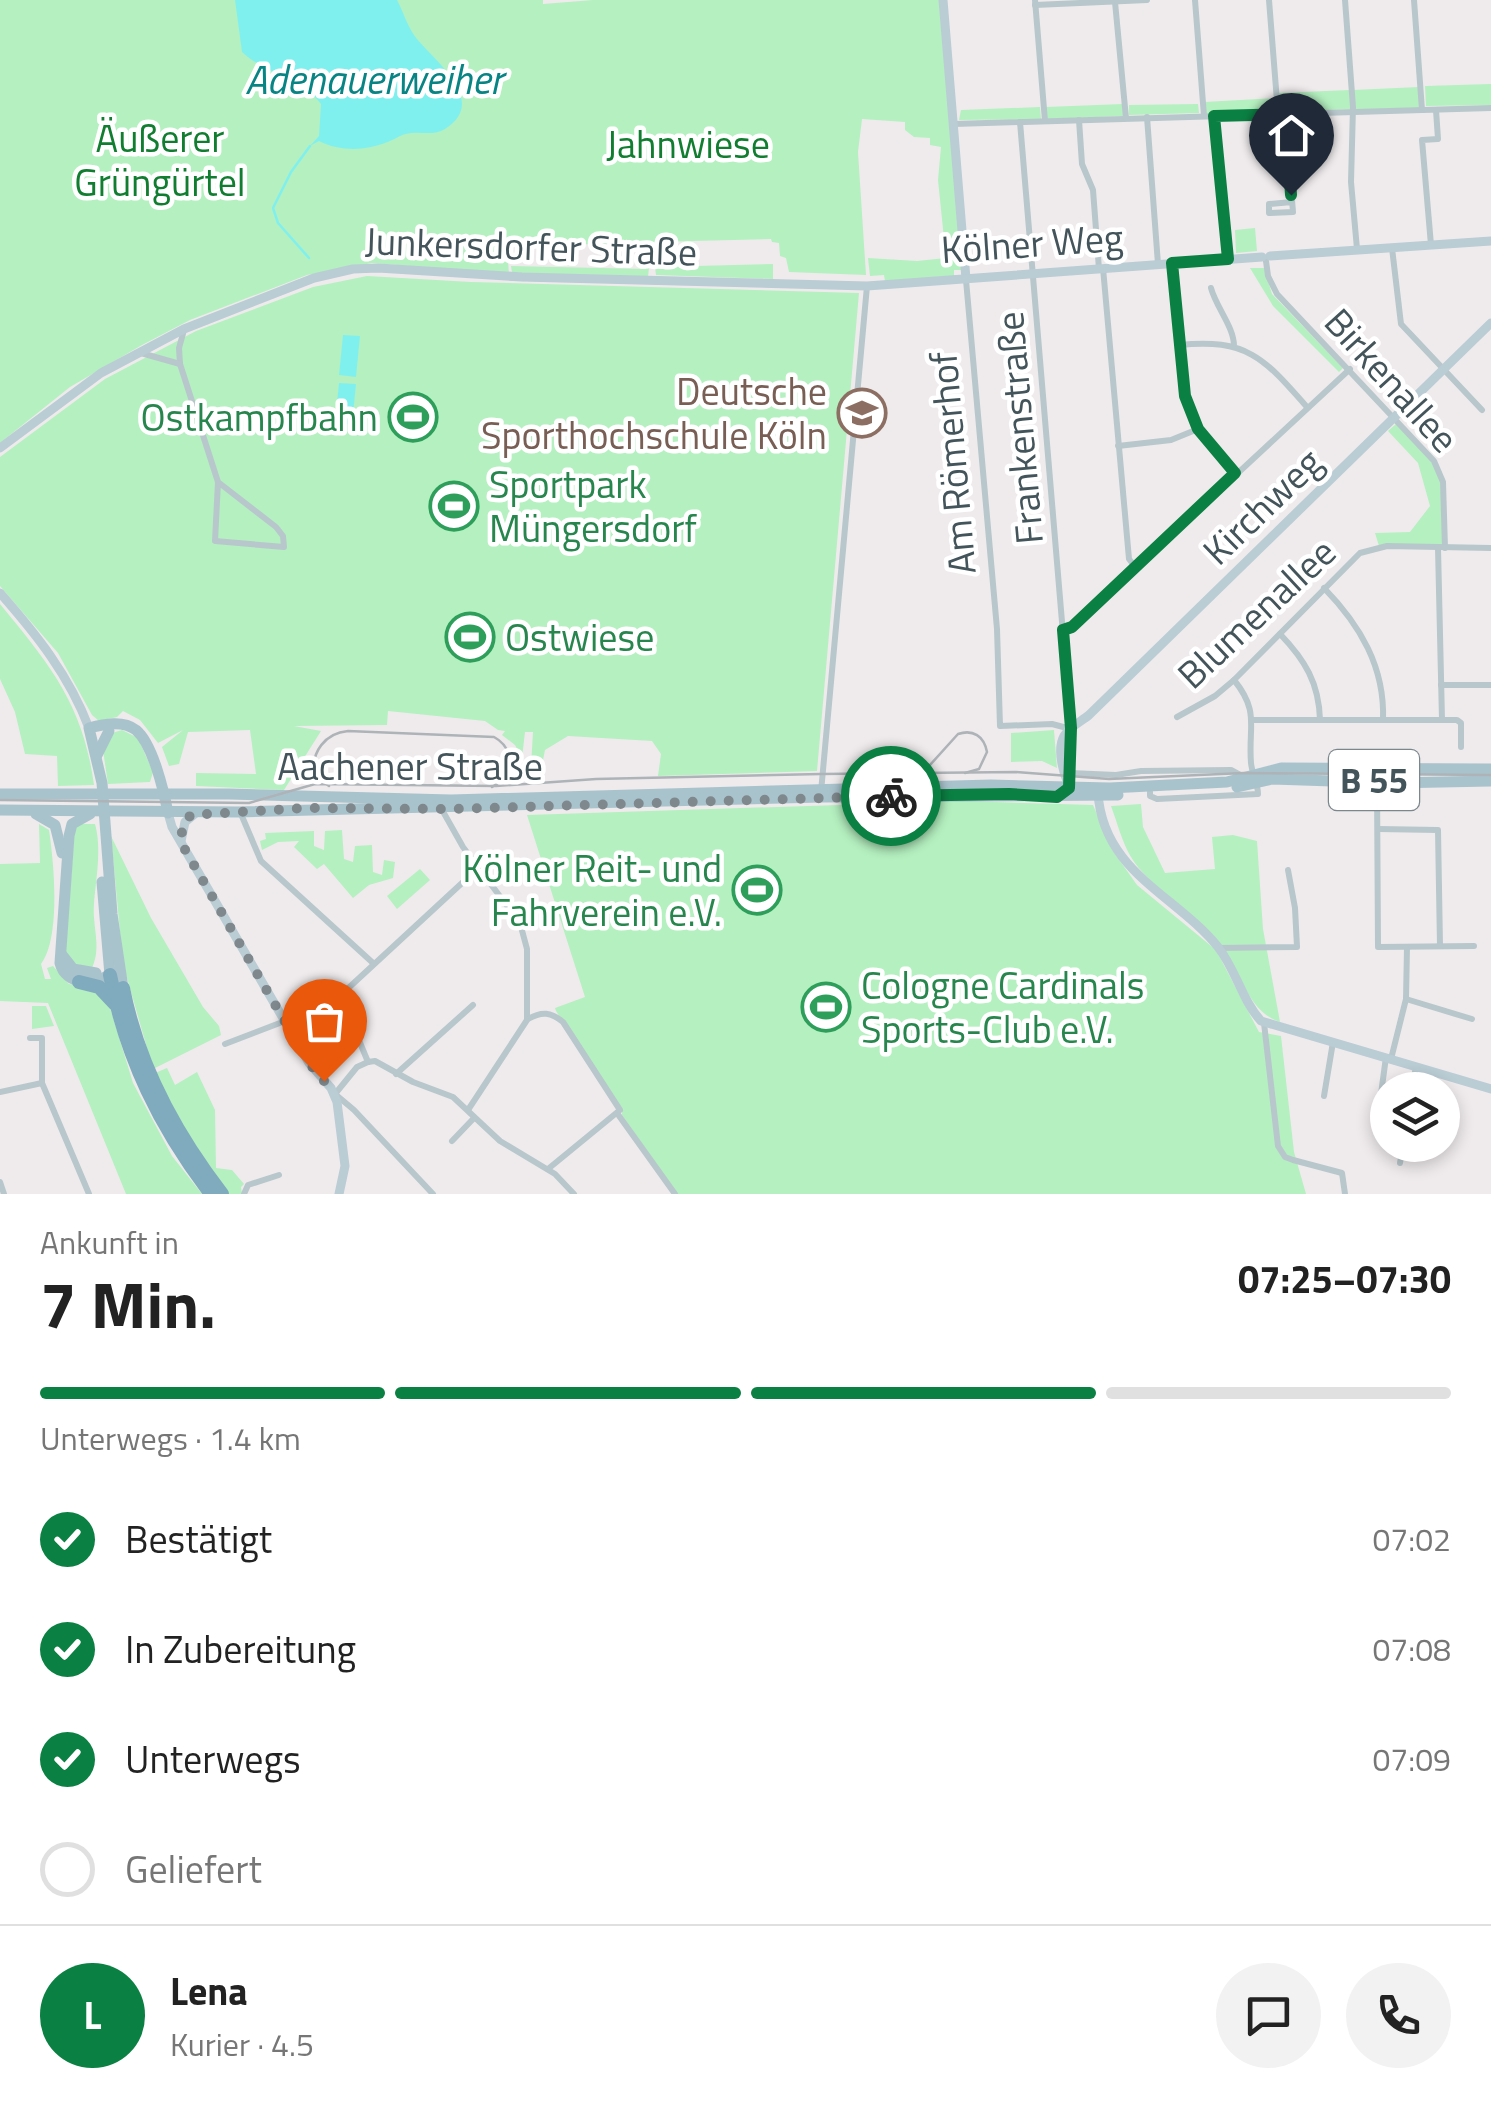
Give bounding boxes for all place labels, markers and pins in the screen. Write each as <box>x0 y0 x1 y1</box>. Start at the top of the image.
pin <box>1249 93 1334 196</box>
place label: Deutsche Sporthochschule Köln <box>481 362 827 464</box>
school or university icon: Deutsche Sporthochschule Köln <box>836 387 888 439</box>
place label: Ostkampfbahn <box>141 388 378 446</box>
sports icon: Ostkampfbahn <box>387 391 439 443</box>
place label: Sportpark Müngersdorf <box>489 455 697 557</box>
sports icon: Sportpark Müngersdorf <box>428 480 480 532</box>
place label: Ostwiese <box>505 608 654 666</box>
sports icon: Ostwiese <box>444 611 496 663</box>
place label: Kölner Reit- und Fahrverein e.V. <box>462 839 722 941</box>
sports icon: Kölner Reit- und Fahrverein e.V. <box>731 864 783 916</box>
place label: Cologne Cardinals Sports-Club e.V. <box>861 956 1144 1058</box>
pin <box>282 979 367 1082</box>
sports icon: Cologne Cardinals Sports-Club e.V. <box>800 981 852 1033</box>

